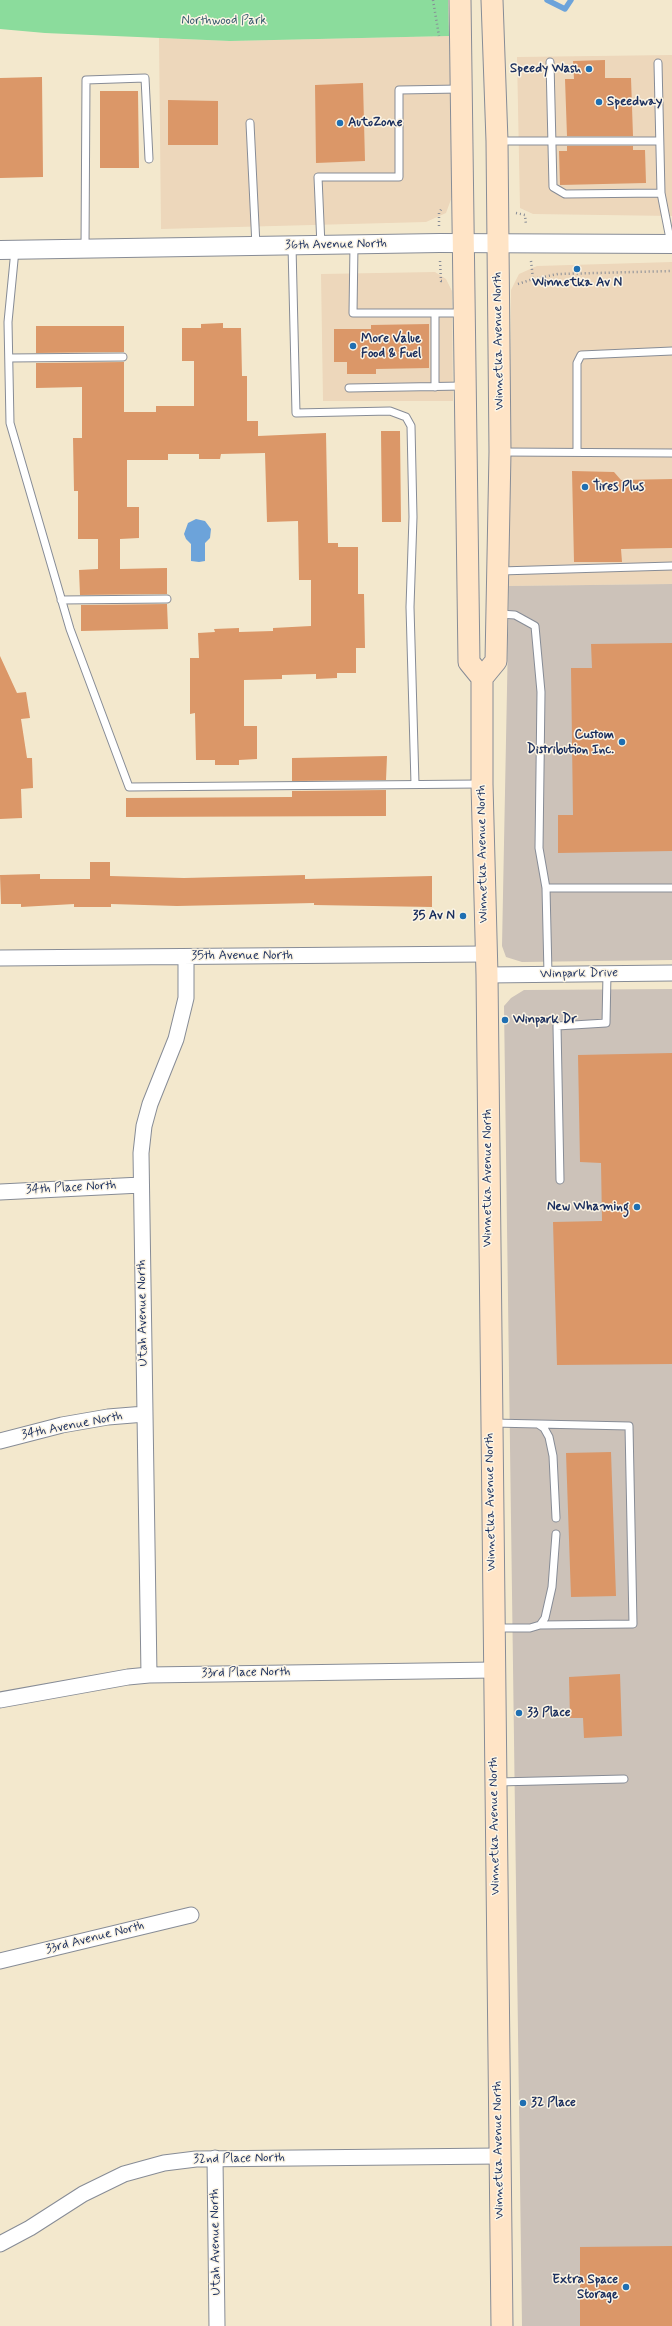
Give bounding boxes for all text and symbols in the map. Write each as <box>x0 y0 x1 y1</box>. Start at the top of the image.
park label: Northwood Park <box>181 13 267 29</box>
place label: Speedy Wash <box>510 61 581 77</box>
marker: Speedy Wash <box>584 64 594 74</box>
place label: Speedway <box>607 94 662 110</box>
marker: Speedway <box>594 97 604 107</box>
place label: AutoZone <box>348 115 403 131</box>
marker: AutoZone <box>335 118 345 128</box>
street label: 36th Avenue North <box>285 236 387 254</box>
marker: Winnetka Av N <box>572 264 582 274</box>
street label: Winnetka Avenue North <box>490 272 508 410</box>
place label: Winnetka Av N <box>532 275 622 291</box>
place label: More Value Food & Fuel <box>361 331 421 362</box>
marker: More Value Food & Fuel <box>348 341 358 351</box>
place label: Tires Plus <box>593 479 644 495</box>
marker: Tires Plus <box>580 482 590 492</box>
place label: Custom Distribution Inc. <box>527 727 614 758</box>
marker: Custom Distribution Inc. <box>617 737 627 747</box>
street label: Winnetka Avenue North <box>474 785 492 923</box>
place label: 35 Av N <box>413 908 455 924</box>
marker: 35 Av N <box>458 911 468 921</box>
street label: 35th Avenue North <box>191 948 293 964</box>
street label: Winpark Drive <box>540 966 618 982</box>
place label: Winpark Dr <box>513 1012 577 1028</box>
marker: Winpark Dr <box>500 1015 510 1025</box>
street label: Winnetka Avenue North <box>480 1109 496 1247</box>
street label: 34th Place North <box>25 1178 117 1198</box>
place label: New Whaming <box>547 1199 629 1215</box>
marker: New Whaming <box>632 1202 642 1212</box>
street label: Utah Avenue North <box>134 1259 152 1367</box>
street label: 34th Avenue North <box>20 1409 124 1443</box>
street label: Winnetka Avenue North <box>482 1433 500 1571</box>
street label: 33rd Place North <box>201 1664 291 1682</box>
place label: 33 Place <box>527 1705 570 1721</box>
marker: 33 Place <box>514 1708 524 1718</box>
street label: Winnetka Avenue North <box>486 1757 504 1895</box>
street label: 33rd Avenue North <box>44 1918 146 1958</box>
street label: Winnetka Avenue North <box>490 2081 508 2219</box>
place label: 32 Place <box>531 2095 576 2111</box>
marker: 32 Place <box>518 2098 528 2108</box>
street label: 32nd Place North <box>193 2150 285 2168</box>
street label: Utah Avenue North <box>207 2188 225 2296</box>
place label: Extra Space Storage <box>552 2272 618 2303</box>
marker: Extra Space Storage <box>621 2282 631 2292</box>

